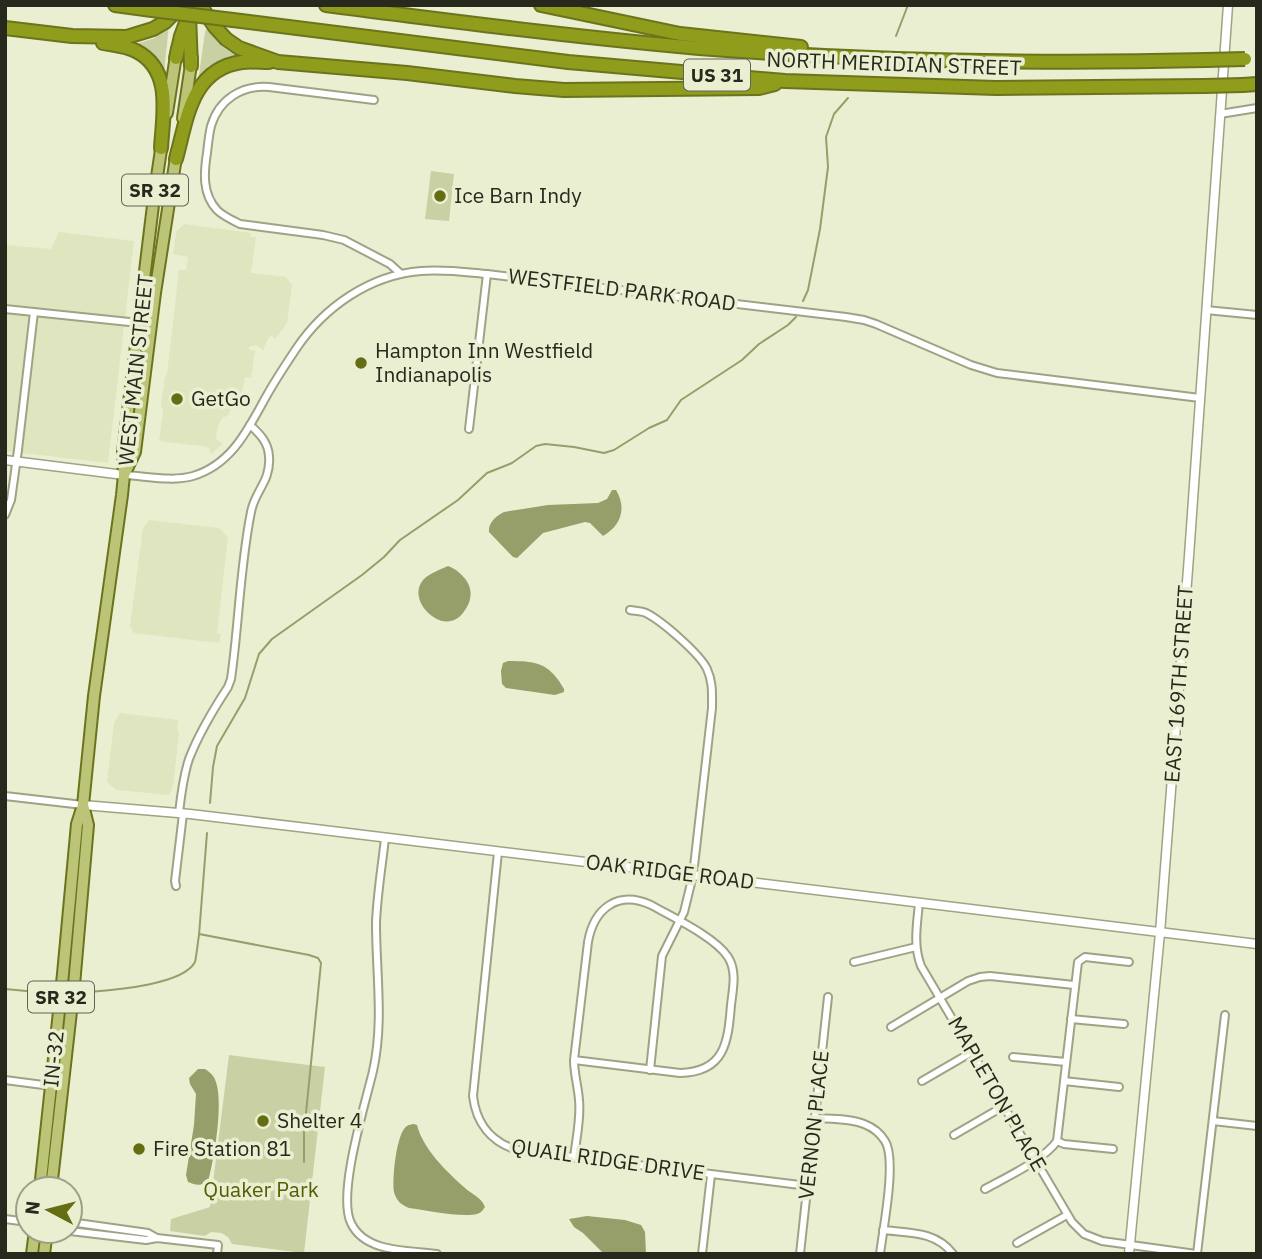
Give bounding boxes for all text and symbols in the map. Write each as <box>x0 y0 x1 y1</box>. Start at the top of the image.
street label: NORTH MERIDIAN STREET <box>766 45 1022 81</box>
road number: US 31 <box>684 60 750 90</box>
road number: SR 32 <box>122 174 188 206</box>
place label: Ice Barn Indy <box>454 181 582 209</box>
marker: Ice Barn Indy <box>432 188 448 204</box>
street label: WESTFIELD PARK ROAD <box>507 261 738 317</box>
street label: WEST MAIN STREET <box>111 273 159 467</box>
place label: Hampton Inn Westfield Indianapolis <box>375 336 593 388</box>
marker: Hampton Inn Westfield Indianapolis <box>353 355 369 371</box>
place label: GetGo <box>191 384 251 412</box>
marker: GetGo <box>169 391 185 407</box>
street label: EAST 169TH STREET <box>1157 584 1199 784</box>
street label: OAK RIDGE ROAD <box>584 847 756 895</box>
road number: SR 32 <box>28 981 94 1012</box>
street label: MAPLETON PLACE <box>942 1011 1054 1176</box>
street label: IN-32 <box>36 1029 70 1089</box>
street label: VERNON PLACE <box>791 1049 835 1201</box>
place label: Shelter 4 <box>277 1106 362 1134</box>
marker: Shelter 4 <box>255 1113 271 1129</box>
street label: QUAIL RIDGE DRIVE <box>510 1132 707 1186</box>
place label: Fire Station 81 <box>153 1134 291 1162</box>
marker: Fire Station 81 <box>131 1141 147 1157</box>
north arrow <box>14 1175 84 1245</box>
park label: Quaker Park <box>203 1175 319 1203</box>
text: N <box>19 1200 45 1216</box>

